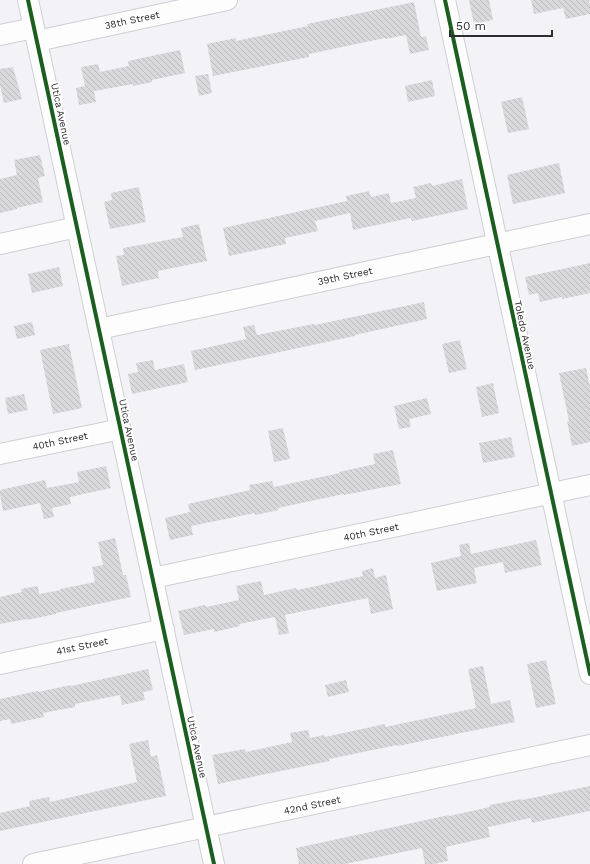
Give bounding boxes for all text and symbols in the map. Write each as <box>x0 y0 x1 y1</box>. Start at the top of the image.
street label: 38th Street <box>104 9 161 31</box>
scale bar <box>450 12 552 38</box>
text: 50 m <box>456 19 486 33</box>
street label: Utica Avenue <box>49 82 73 146</box>
street label: 39th Street <box>317 265 374 287</box>
street label: Toledo Avenue <box>512 299 538 371</box>
street label: Utica Avenue <box>117 398 141 462</box>
street label: 40th Street <box>31 430 89 452</box>
street label: 40th Street <box>342 521 400 543</box>
street label: 41st Street <box>55 635 110 657</box>
street label: Utica Avenue <box>185 715 209 779</box>
street label: 42nd Street <box>283 793 342 816</box>

